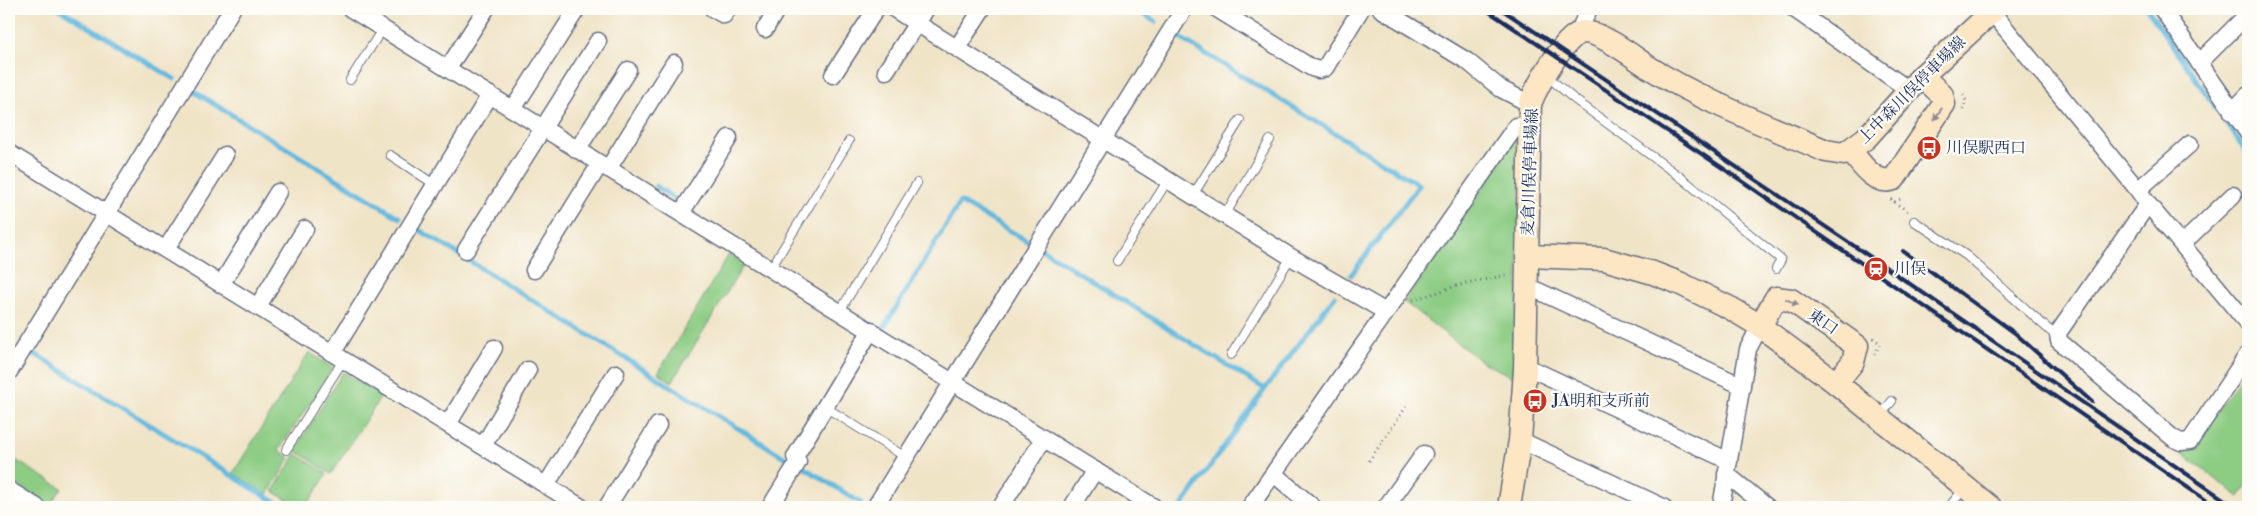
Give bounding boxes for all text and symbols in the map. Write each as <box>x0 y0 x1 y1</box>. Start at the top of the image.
street label: 上中森川俣停車場線 <box>1854 32 1970 148</box>
street label: 麦倉川俣停車場線 <box>1518 108 1542 236</box>
one-way arrow <box>1933 108 1943 121</box>
bus stop icon: 川俣駅西口 <box>1916 135 1942 161</box>
place label: 川俣駅西口 <box>1946 138 2026 158</box>
station icon: 川俣 <box>1863 256 1889 282</box>
place label: 川俣 <box>1894 259 1926 279</box>
one-way arrow <box>1784 298 1799 306</box>
street label: 東口 <box>1804 305 1842 339</box>
bus stop icon: JA明和支所前 <box>1522 388 1548 414</box>
place label: JA明和支所前 <box>1551 391 1650 411</box>

